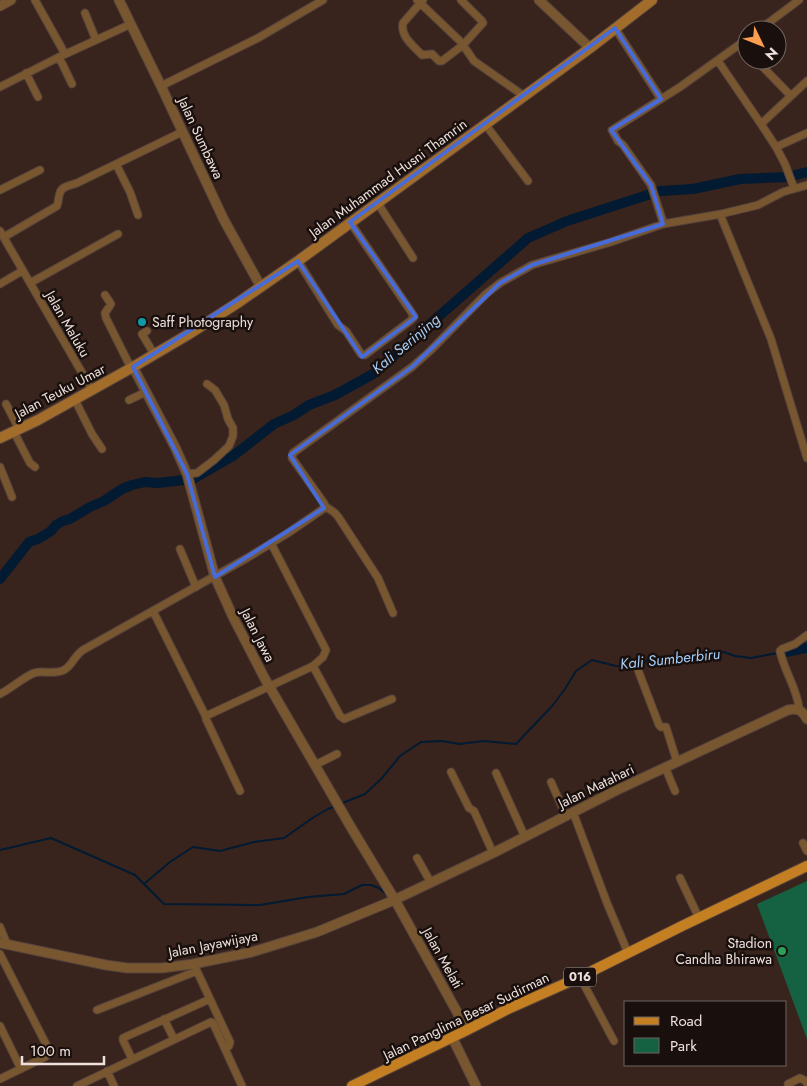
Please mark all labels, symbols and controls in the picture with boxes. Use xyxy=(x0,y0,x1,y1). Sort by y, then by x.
north arrow xyxy=(737,20,787,70)
text: N xyxy=(760,43,783,65)
street label: Jalan Sumbawa xyxy=(172,92,229,182)
street label: Jalan Muhammad Husni Thamrin xyxy=(303,114,471,243)
street label: Jalan Maluku xyxy=(40,285,95,361)
water label: Kali Serinjing xyxy=(367,308,446,379)
place label: Saff Photography xyxy=(152,312,254,332)
marker: Saff Photography xyxy=(136,316,148,328)
street label: Jalan Teuku Umar xyxy=(9,359,109,424)
street label: Jalan Jawa xyxy=(235,603,280,665)
water label: Kali Sumberbiru xyxy=(619,643,722,675)
street label: Jalan Matahari xyxy=(553,759,637,814)
street label: Jalan Melati xyxy=(417,922,468,992)
street label: Jalan Jayawijaya xyxy=(165,926,259,963)
place label: Stadion Candha Bhirawa xyxy=(676,933,772,969)
marker: Stadion Candha Bhirawa xyxy=(776,945,788,957)
street label: Jalan Panglima Besar Sudirman xyxy=(378,967,552,1066)
road number: 016 xyxy=(564,968,596,986)
legend xyxy=(624,1001,787,1066)
text: Road xyxy=(670,1010,702,1032)
scale bar xyxy=(22,1034,105,1066)
text: Park xyxy=(670,1035,697,1057)
text: 100 m xyxy=(30,1040,71,1062)

